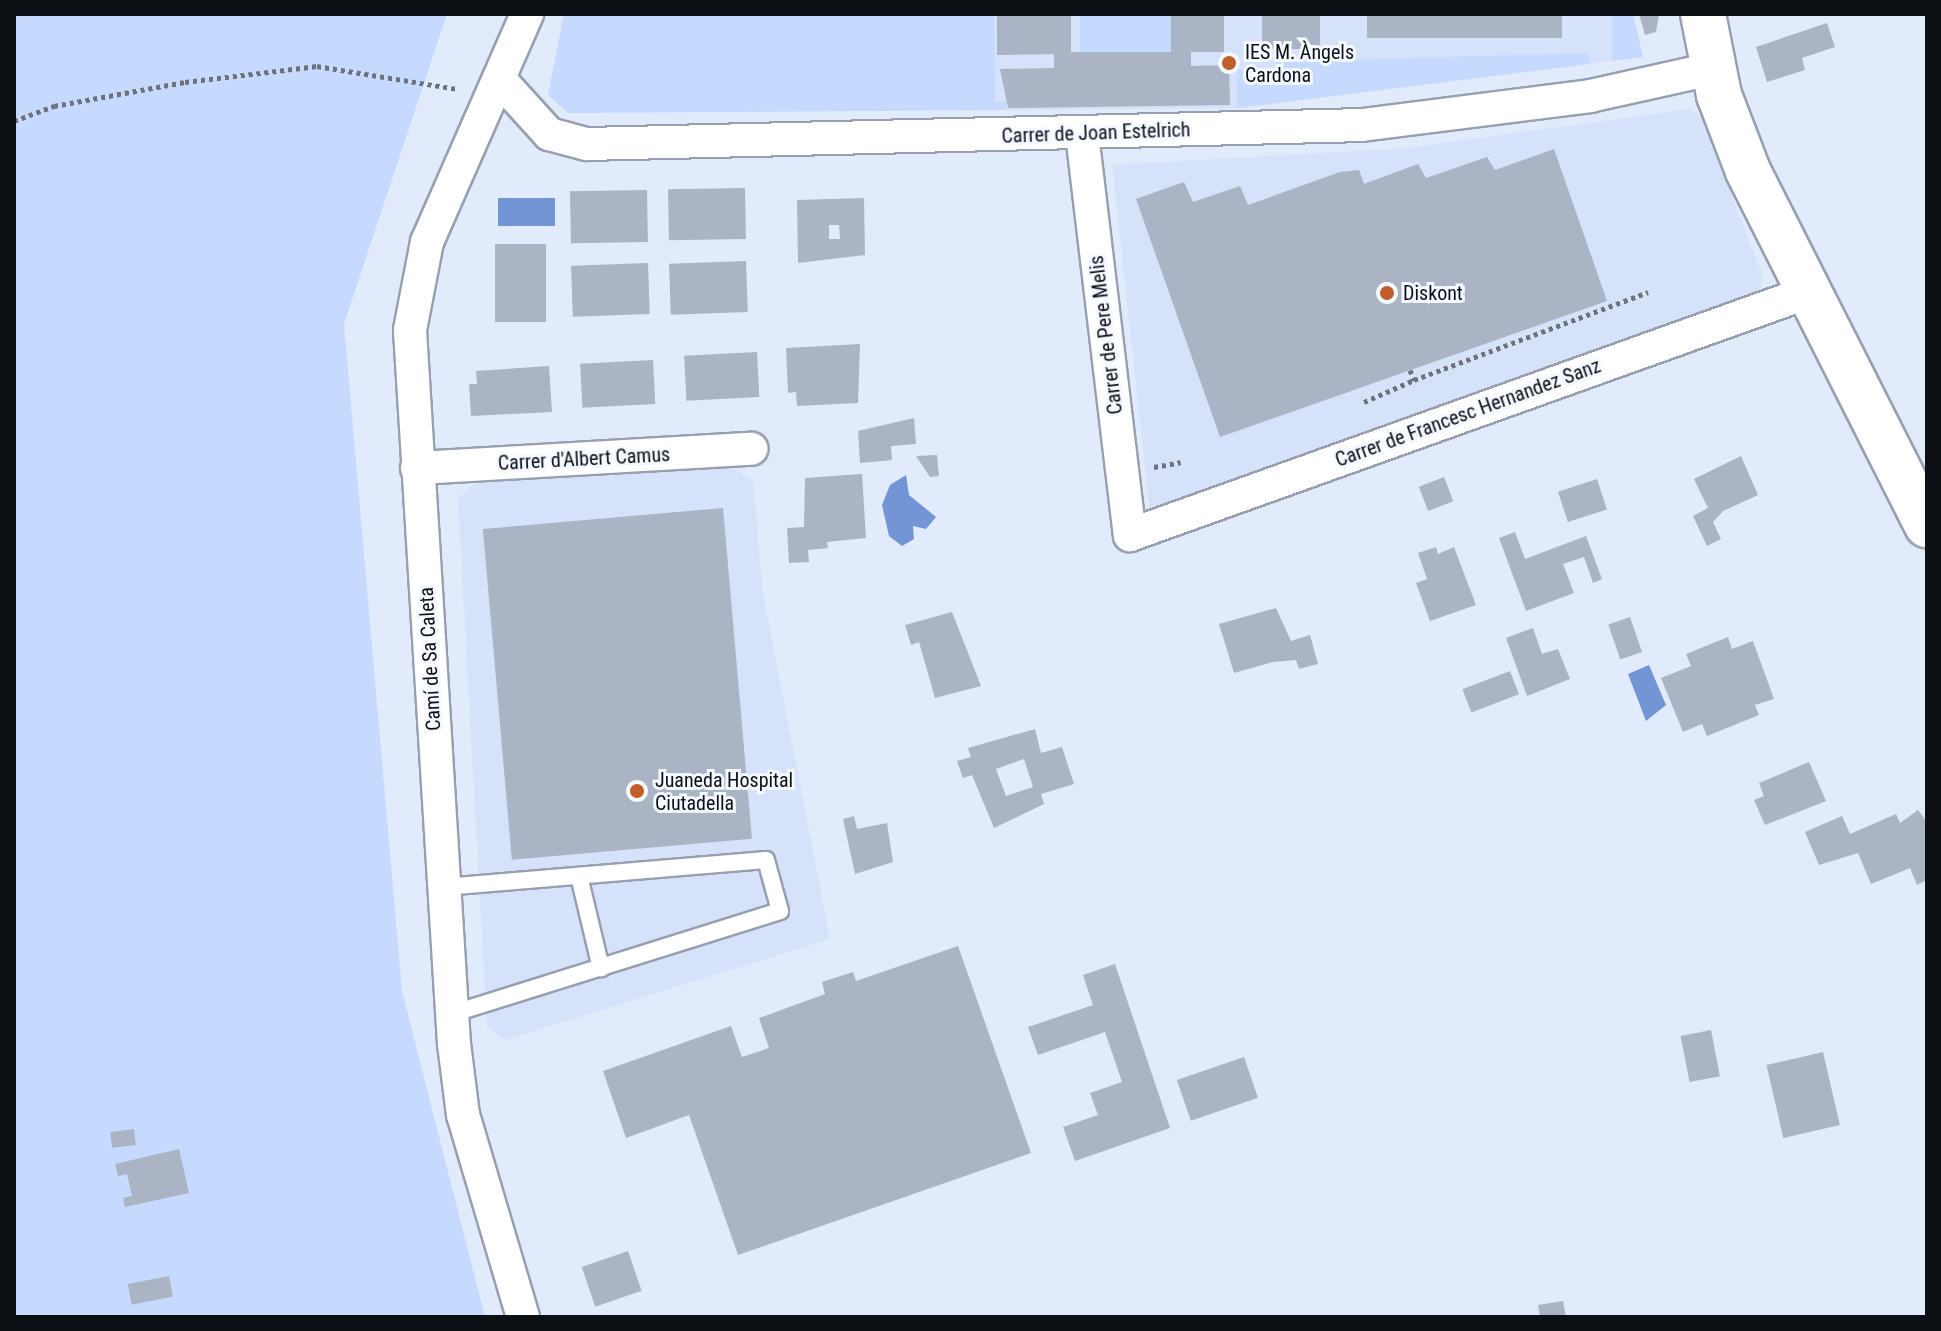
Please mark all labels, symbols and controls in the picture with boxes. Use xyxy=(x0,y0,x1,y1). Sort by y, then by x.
place label: IES M. Àngels Cardona xyxy=(1245,40,1354,87)
marker: IES M. Àngels Cardona xyxy=(1220,54,1238,72)
street label: Carrer de Joan Estelrich xyxy=(1001,118,1191,148)
street label: Carrer de Pere Melis xyxy=(1084,254,1128,416)
place label: Diskont xyxy=(1403,281,1463,305)
marker: Diskont xyxy=(1378,284,1396,302)
street label: Carrer de Francesc Hernandez Sanz xyxy=(1332,354,1604,472)
street label: Carrer d'Albert Camus xyxy=(497,443,671,475)
street label: Camí de Sa Caleta xyxy=(414,586,446,732)
place label: Juaneda Hospital Ciutadella xyxy=(655,768,793,815)
marker: Juaneda Hospital Ciutadella xyxy=(626,780,648,802)

